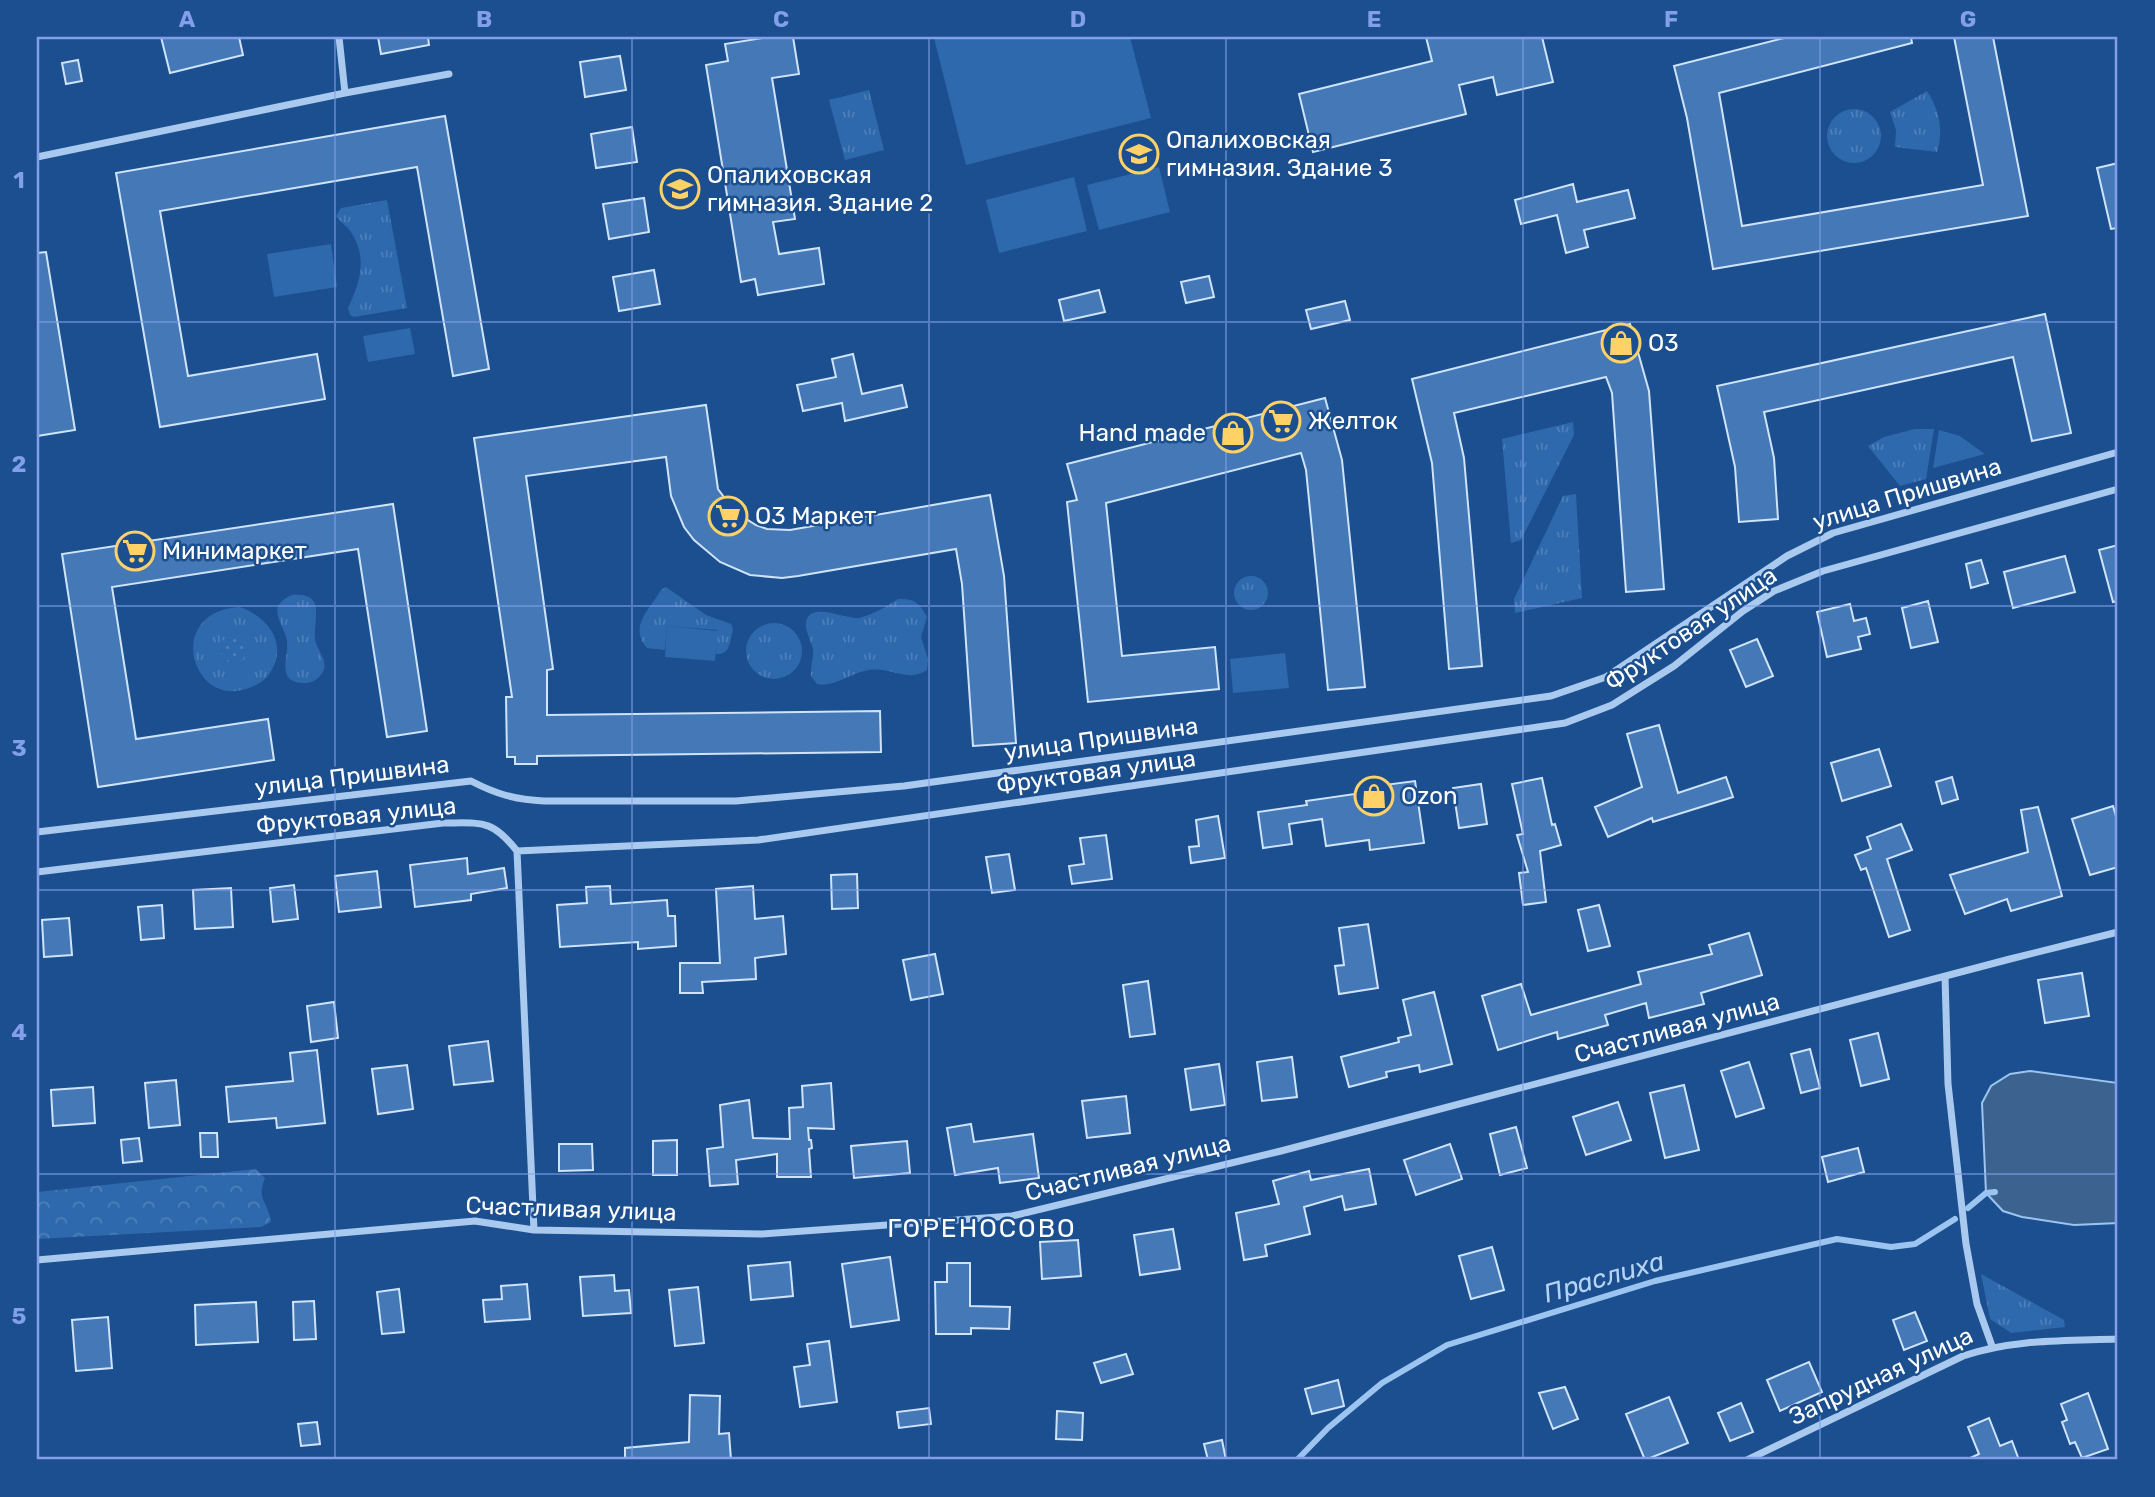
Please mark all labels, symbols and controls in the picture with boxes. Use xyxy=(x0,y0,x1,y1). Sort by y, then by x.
text: A xyxy=(179,5,196,33)
text: B xyxy=(476,5,492,33)
text: C xyxy=(773,5,789,33)
text: D xyxy=(1070,5,1086,33)
text: E xyxy=(1367,5,1381,33)
text: F xyxy=(1664,5,1678,33)
text: G xyxy=(1960,5,1976,33)
place label: Опалиховская гимназия. Здание 3 xyxy=(1166,126,1393,182)
school or university icon: Опалиховская гимназия. Здание 3 xyxy=(1118,133,1160,175)
place label: Опалиховская гимназия. Здание 2 xyxy=(707,161,933,217)
text: 1 xyxy=(13,166,25,194)
school or university icon: Опалиховская гимназия. Здание 2 xyxy=(659,168,701,210)
shop icon: О3 xyxy=(1600,322,1642,364)
place label: О3 xyxy=(1648,329,1679,357)
supermarket icon: Желток xyxy=(1260,400,1302,442)
place label: Желток xyxy=(1308,407,1398,435)
shop icon: Hand made xyxy=(1212,412,1254,454)
place label: Hand made xyxy=(1079,419,1206,447)
text: 2 xyxy=(12,450,26,478)
street label: улица Пришвина xyxy=(1809,452,2005,536)
supermarket icon: О3 Маркет xyxy=(707,495,749,537)
place label: О3 Маркет xyxy=(755,502,876,530)
supermarket icon: Минимаркет xyxy=(114,530,156,572)
place label: Минимаркет xyxy=(162,537,307,565)
street label: Фруктовая улица xyxy=(1600,561,1782,697)
street label: улица Пришвина xyxy=(1002,712,1200,766)
text: 3 xyxy=(11,734,27,762)
street label: Фруктовая улица xyxy=(994,744,1198,800)
street label: улица Пришвина xyxy=(253,750,451,802)
shop icon: Ozon xyxy=(1353,775,1395,817)
place label: Ozon xyxy=(1401,782,1458,810)
street label: Фруктовая улица xyxy=(255,792,457,840)
street label: Счастливая улица xyxy=(1571,987,1783,1069)
text: 4 xyxy=(11,1018,27,1046)
street label: Счастливая улица xyxy=(1022,1129,1234,1207)
street label: Счастливая улица xyxy=(465,1191,677,1227)
district label: ГОРЕНОСОВО xyxy=(887,1213,1077,1244)
water label: Праслиха xyxy=(1540,1246,1668,1309)
text: 5 xyxy=(12,1302,27,1330)
street label: Запрудная улица xyxy=(1785,1321,1977,1431)

